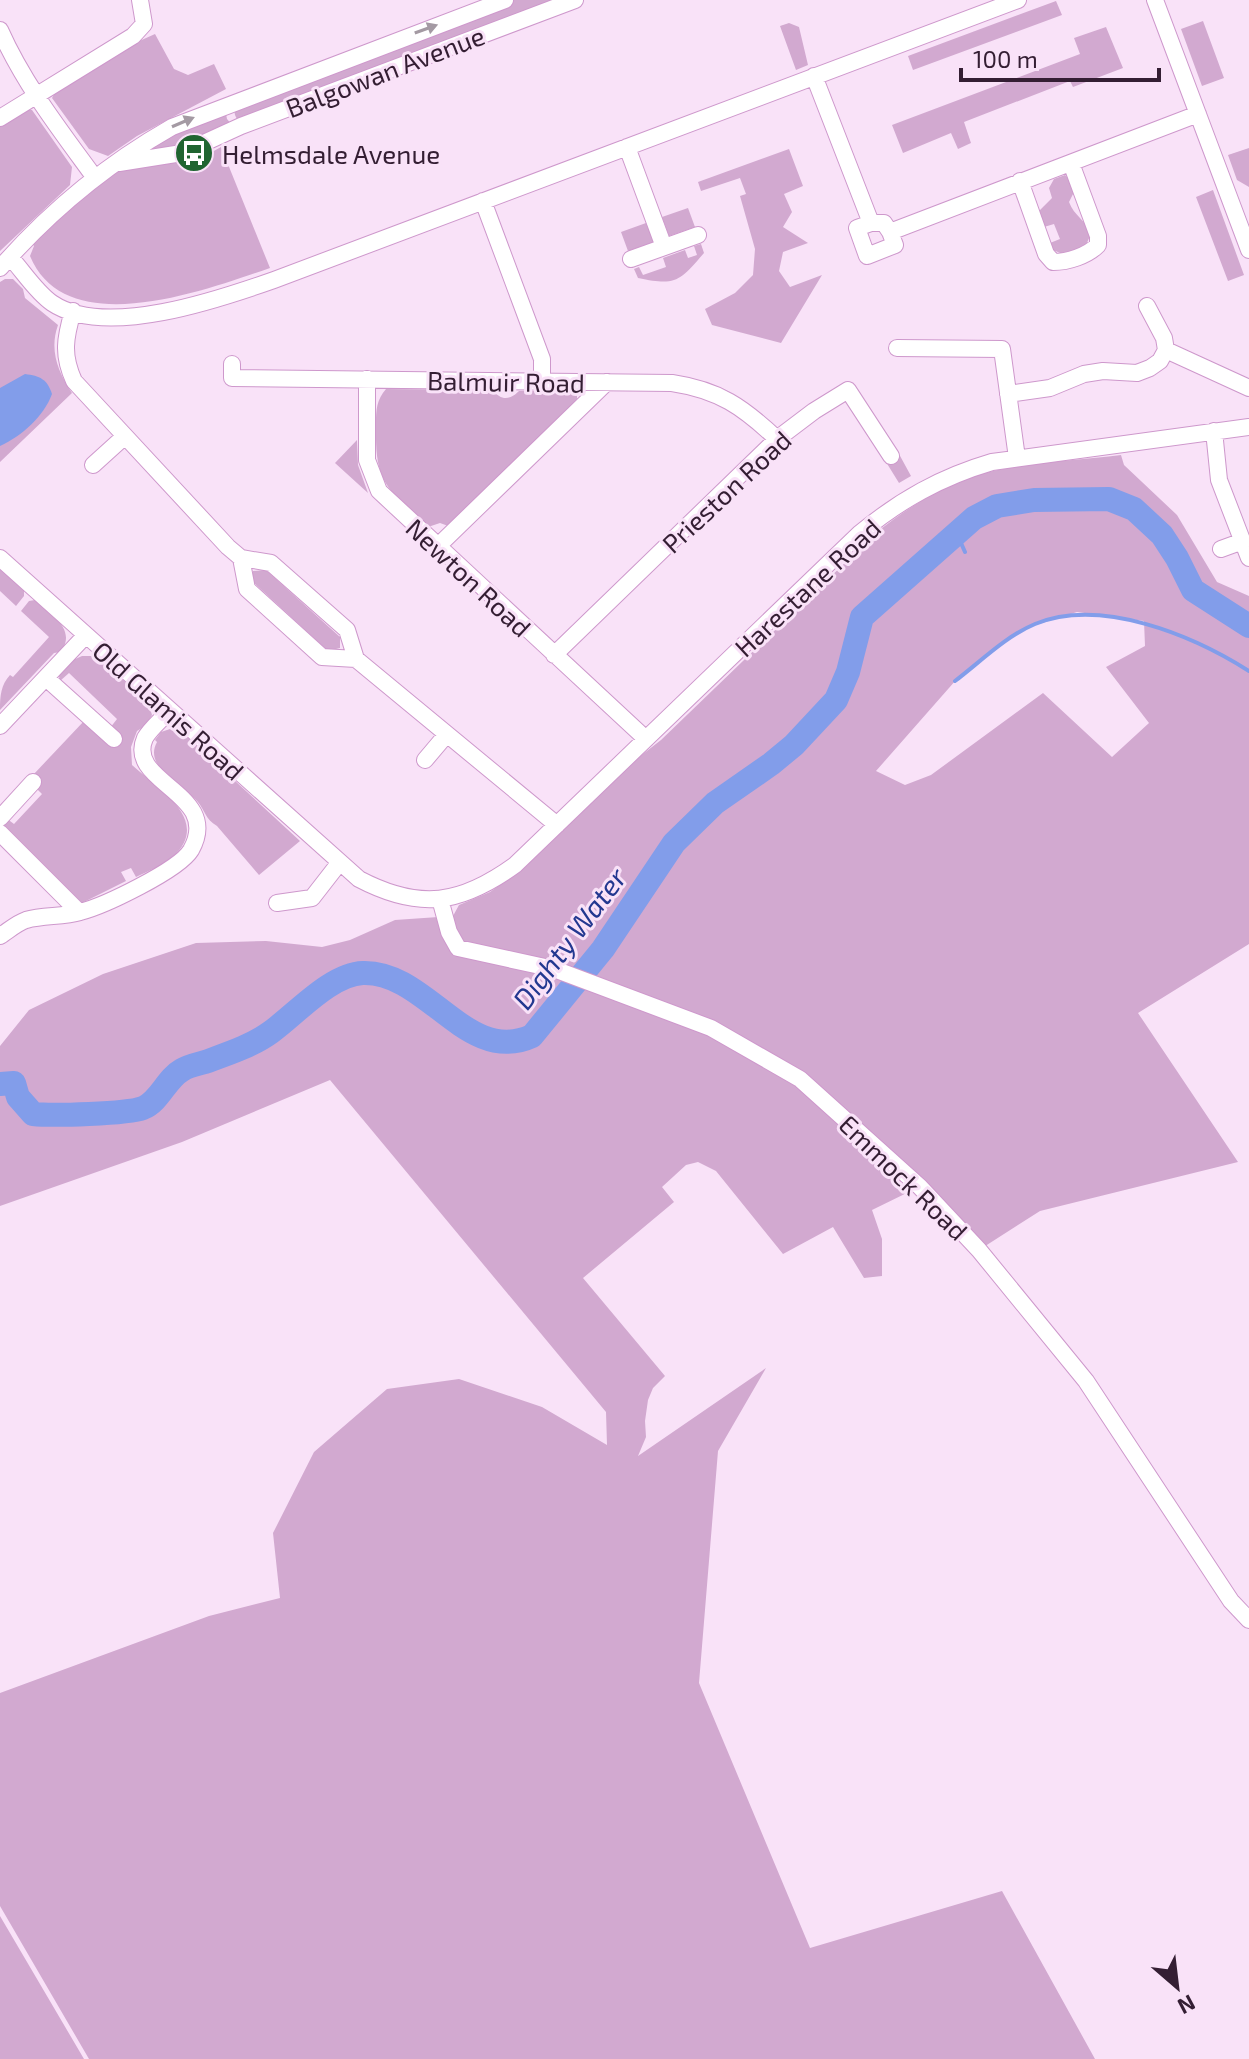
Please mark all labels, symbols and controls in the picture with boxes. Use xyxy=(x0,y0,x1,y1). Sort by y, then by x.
street label: Balgowan Avenue xyxy=(281,19,489,123)
one-way arrow xyxy=(414,22,438,35)
scale bar xyxy=(961,32,1159,82)
text: 100 m xyxy=(973,44,1038,73)
one-way arrow xyxy=(171,116,195,129)
bus stop icon: Helmsdale Avenue xyxy=(173,132,215,174)
place label: Helmsdale Avenue xyxy=(222,138,440,169)
street label: Balmuir Road xyxy=(427,364,585,398)
street label: Prieston Road xyxy=(655,423,797,559)
street label: Newton Road xyxy=(400,511,538,643)
street label: Harestane Road xyxy=(728,512,886,662)
street label: Old Glamis Road xyxy=(87,634,251,786)
water label: Dighty Water xyxy=(505,860,634,1015)
street label: Emmock Road xyxy=(833,1108,975,1246)
north arrow xyxy=(1137,1947,1217,2027)
text: N xyxy=(1174,1990,1200,2021)

